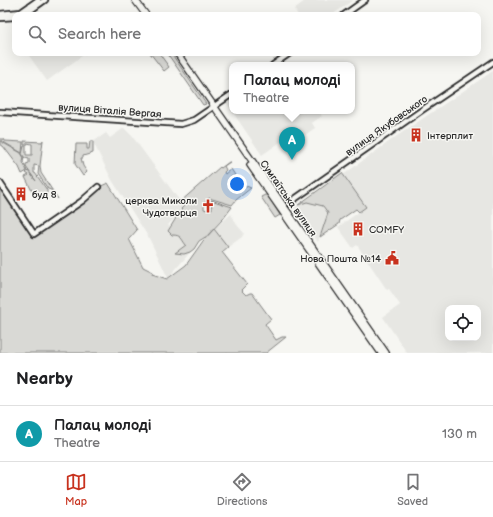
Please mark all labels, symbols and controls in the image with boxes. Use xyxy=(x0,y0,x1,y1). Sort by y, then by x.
search box xyxy=(12,12,481,56)
icon: search xyxy=(26,23,48,45)
text: Search here xyxy=(58,25,141,44)
popup xyxy=(229,62,355,114)
text: Палац молоді xyxy=(243,71,341,90)
text: Theatre xyxy=(243,90,289,106)
street label: вулиця Якубовського xyxy=(343,93,430,159)
street label: вулиця Віталія Вергая xyxy=(58,101,162,121)
pin: A xyxy=(279,127,305,160)
building icon: Інтерплит xyxy=(408,127,424,143)
place label: Інтерплит xyxy=(427,130,473,142)
street label: Сумгаїтська вулиця xyxy=(257,158,319,239)
your location xyxy=(227,174,247,194)
building icon: буд 8 xyxy=(13,186,29,202)
place label: буд 8 xyxy=(32,189,57,201)
place label: церква Миколи Чудотворця xyxy=(125,195,197,219)
church icon: церква Миколи Чудотворця xyxy=(200,198,216,214)
building icon: COMFY xyxy=(350,221,366,237)
place label: COMFY xyxy=(369,224,404,236)
public building icon: Нова Пошта №14 xyxy=(384,250,400,266)
place label: Нова Пошта №14 xyxy=(300,253,381,265)
map controls xyxy=(445,305,481,341)
button: locate xyxy=(445,305,481,341)
text: Nearby xyxy=(16,369,73,389)
text: Палац молоді xyxy=(54,416,151,435)
text: A xyxy=(25,426,33,442)
text: 130 m xyxy=(442,426,477,442)
text: Theatre xyxy=(54,435,100,451)
tab: Map xyxy=(65,471,87,508)
tab: Directions xyxy=(217,471,267,508)
tab: Saved xyxy=(397,471,428,508)

